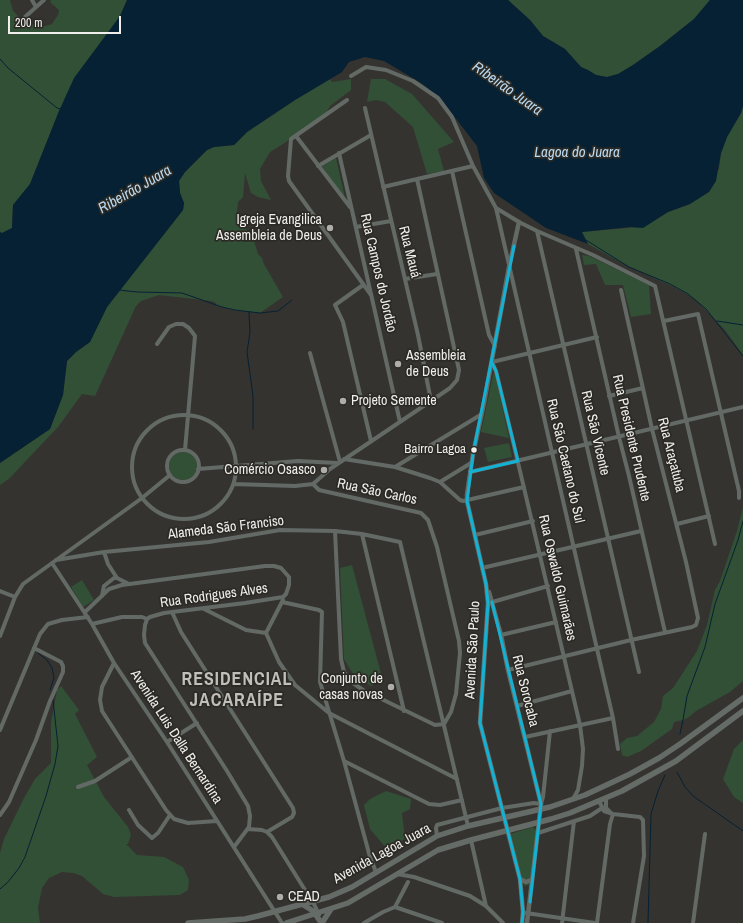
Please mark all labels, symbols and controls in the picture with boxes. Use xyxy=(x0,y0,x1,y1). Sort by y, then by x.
scale bar xyxy=(10,8,123,34)
text: 200 m xyxy=(15,15,42,31)
water label: Ribeirão Juara xyxy=(469,58,545,120)
water label: Lagoa do Juara xyxy=(534,144,620,162)
water label: Ribeirão Juara xyxy=(95,162,175,218)
place label: Igreja Evangilica Assembleia de Deus xyxy=(216,212,322,244)
street label: Rua Campos do Jordão xyxy=(356,212,400,334)
marker: Igreja Evangilica Assembleia de Deus xyxy=(325,223,335,233)
street label: Rua Mauá xyxy=(394,224,424,280)
place label: Assembleia de Deus xyxy=(406,348,466,380)
marker: Assembleia de Deus xyxy=(393,359,403,369)
street label: Rua Presidente Prudente xyxy=(608,373,654,503)
street label: Rua São Vicente xyxy=(577,389,613,477)
place label: Projeto Semente xyxy=(351,393,437,409)
marker: Projeto Semente xyxy=(338,396,348,406)
street label: Rua São Caetano do Sul xyxy=(543,397,587,525)
street label: Rua Araçatuba xyxy=(654,416,688,494)
place label: Bairro Lagoa xyxy=(404,442,466,458)
marker: Bairro Lagoa xyxy=(469,445,479,455)
place label: Comércio Osasco xyxy=(224,462,316,478)
marker: Comércio Osasco xyxy=(319,465,329,475)
street label: Rua São Carlos xyxy=(336,475,418,509)
street label: Alameda São Franciso xyxy=(167,513,285,543)
street label: Rua Oswaldo Guimarães xyxy=(534,513,580,643)
street label: Rua Rodrigues Alves xyxy=(159,580,269,612)
street label: Avenida São Paulo xyxy=(462,601,484,699)
street label: Rua Sorocaba xyxy=(508,653,542,729)
street label: Avenida Luis Dalla Bernardina xyxy=(126,667,226,807)
district label: RESIDENCIAL JACARAÍPE xyxy=(181,669,293,712)
place label: Conjunto de casas novas xyxy=(319,671,383,704)
marker: Conjunto de casas novas xyxy=(386,682,396,692)
street label: Avenida Lagoa Juara xyxy=(330,820,434,888)
place label: CEAD xyxy=(288,889,320,905)
marker: CEAD xyxy=(275,892,285,902)

